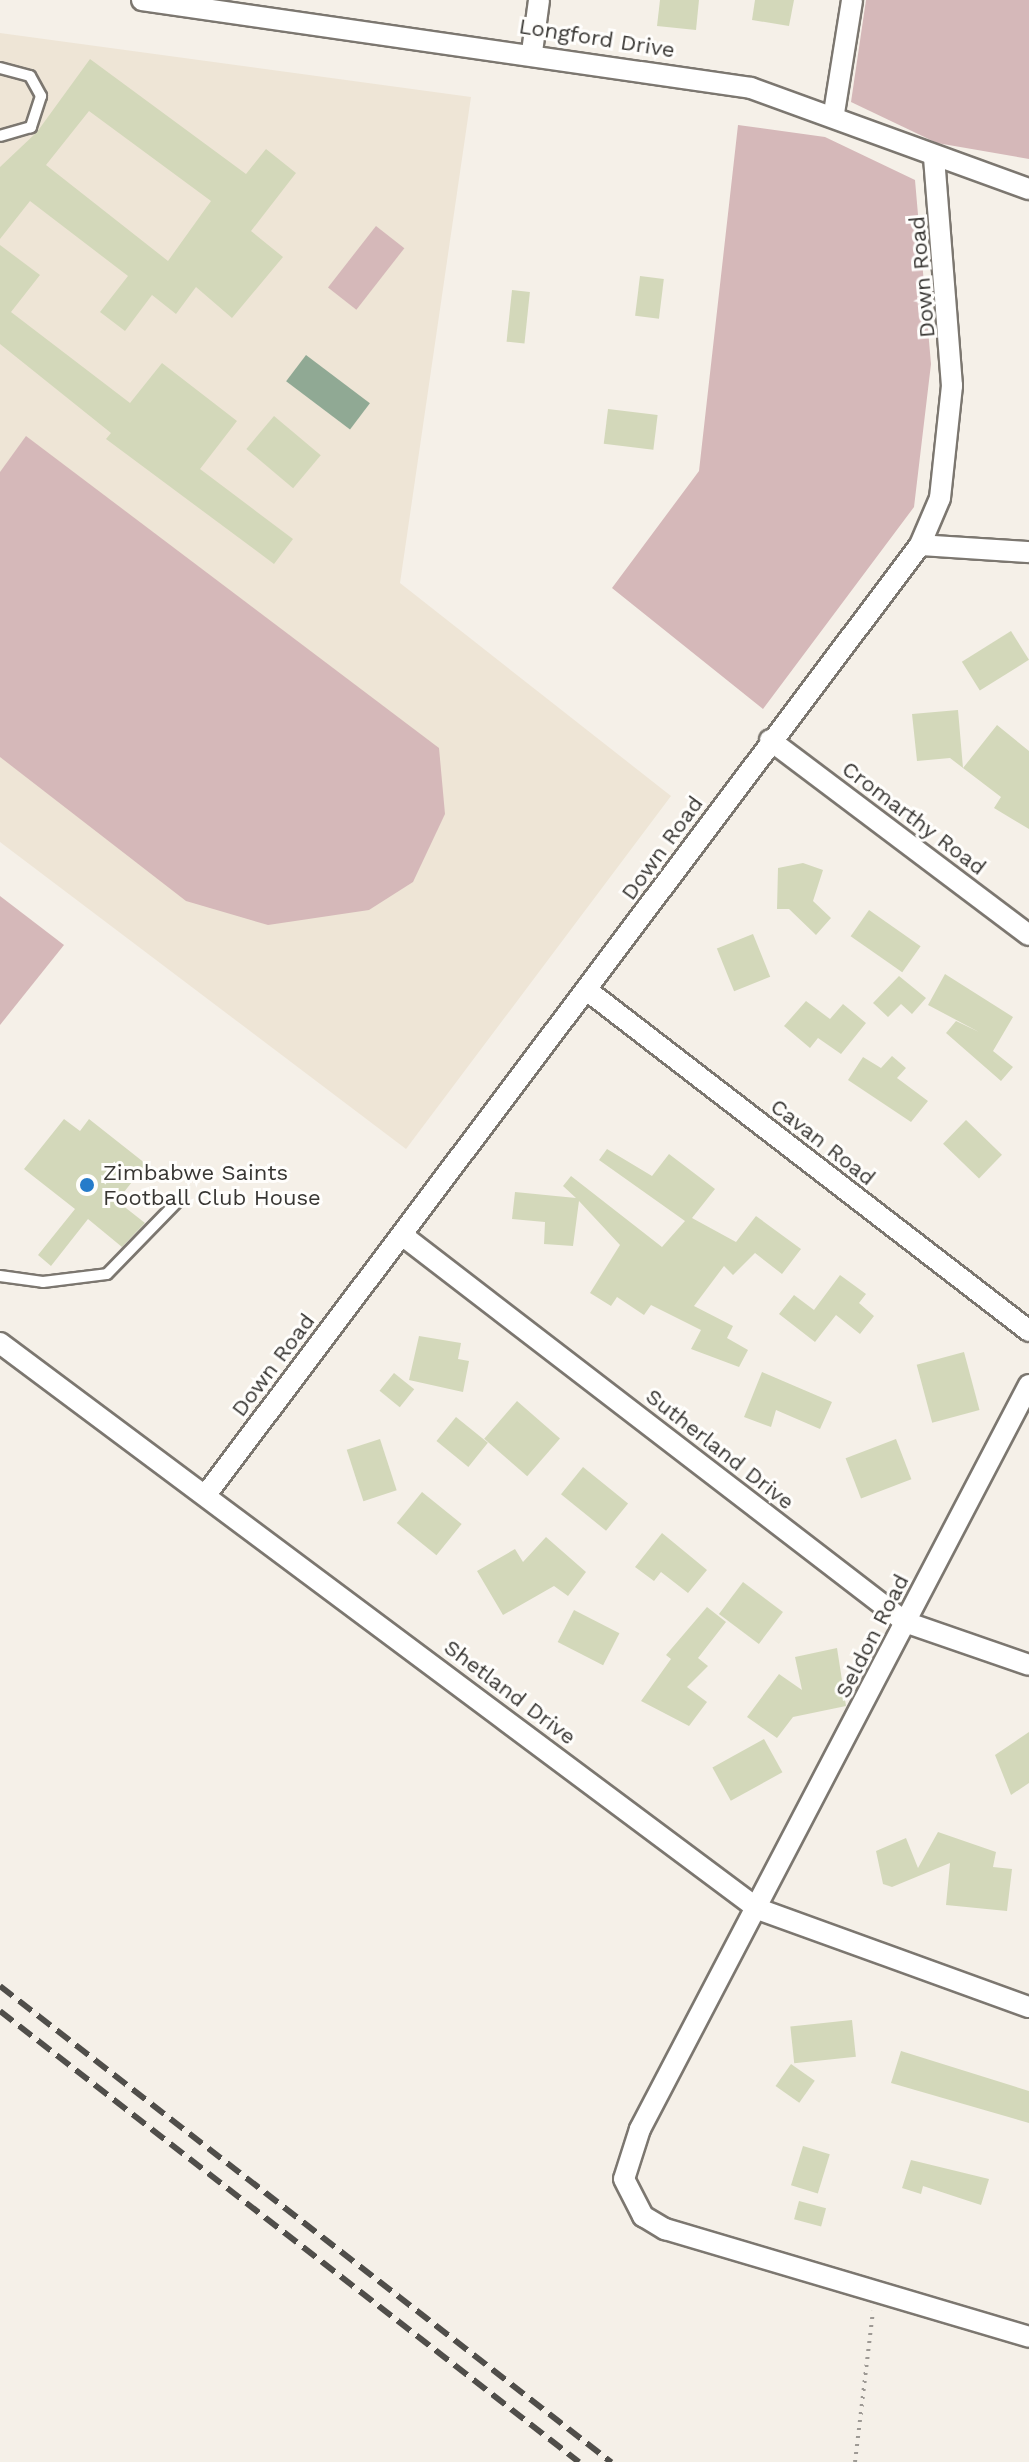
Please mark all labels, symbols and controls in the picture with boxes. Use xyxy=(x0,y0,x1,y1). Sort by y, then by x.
street label: Longford Drive xyxy=(517,13,677,63)
street label: Down Road xyxy=(904,215,940,339)
street label: Cromarthy Road xyxy=(837,755,991,881)
street label: Down Road xyxy=(615,791,709,905)
street label: Cavan Road xyxy=(765,1093,881,1191)
place label: Zimbabwe Saints Football Club House xyxy=(103,1159,322,1210)
marker: Zimbabwe Saints Football Club House xyxy=(78,1176,96,1194)
street label: Down Road xyxy=(226,1308,320,1422)
street label: Sutherland Drive xyxy=(641,1383,799,1515)
street label: Seldon Road xyxy=(830,1570,914,1702)
street label: Shetland Drive xyxy=(439,1634,581,1750)

